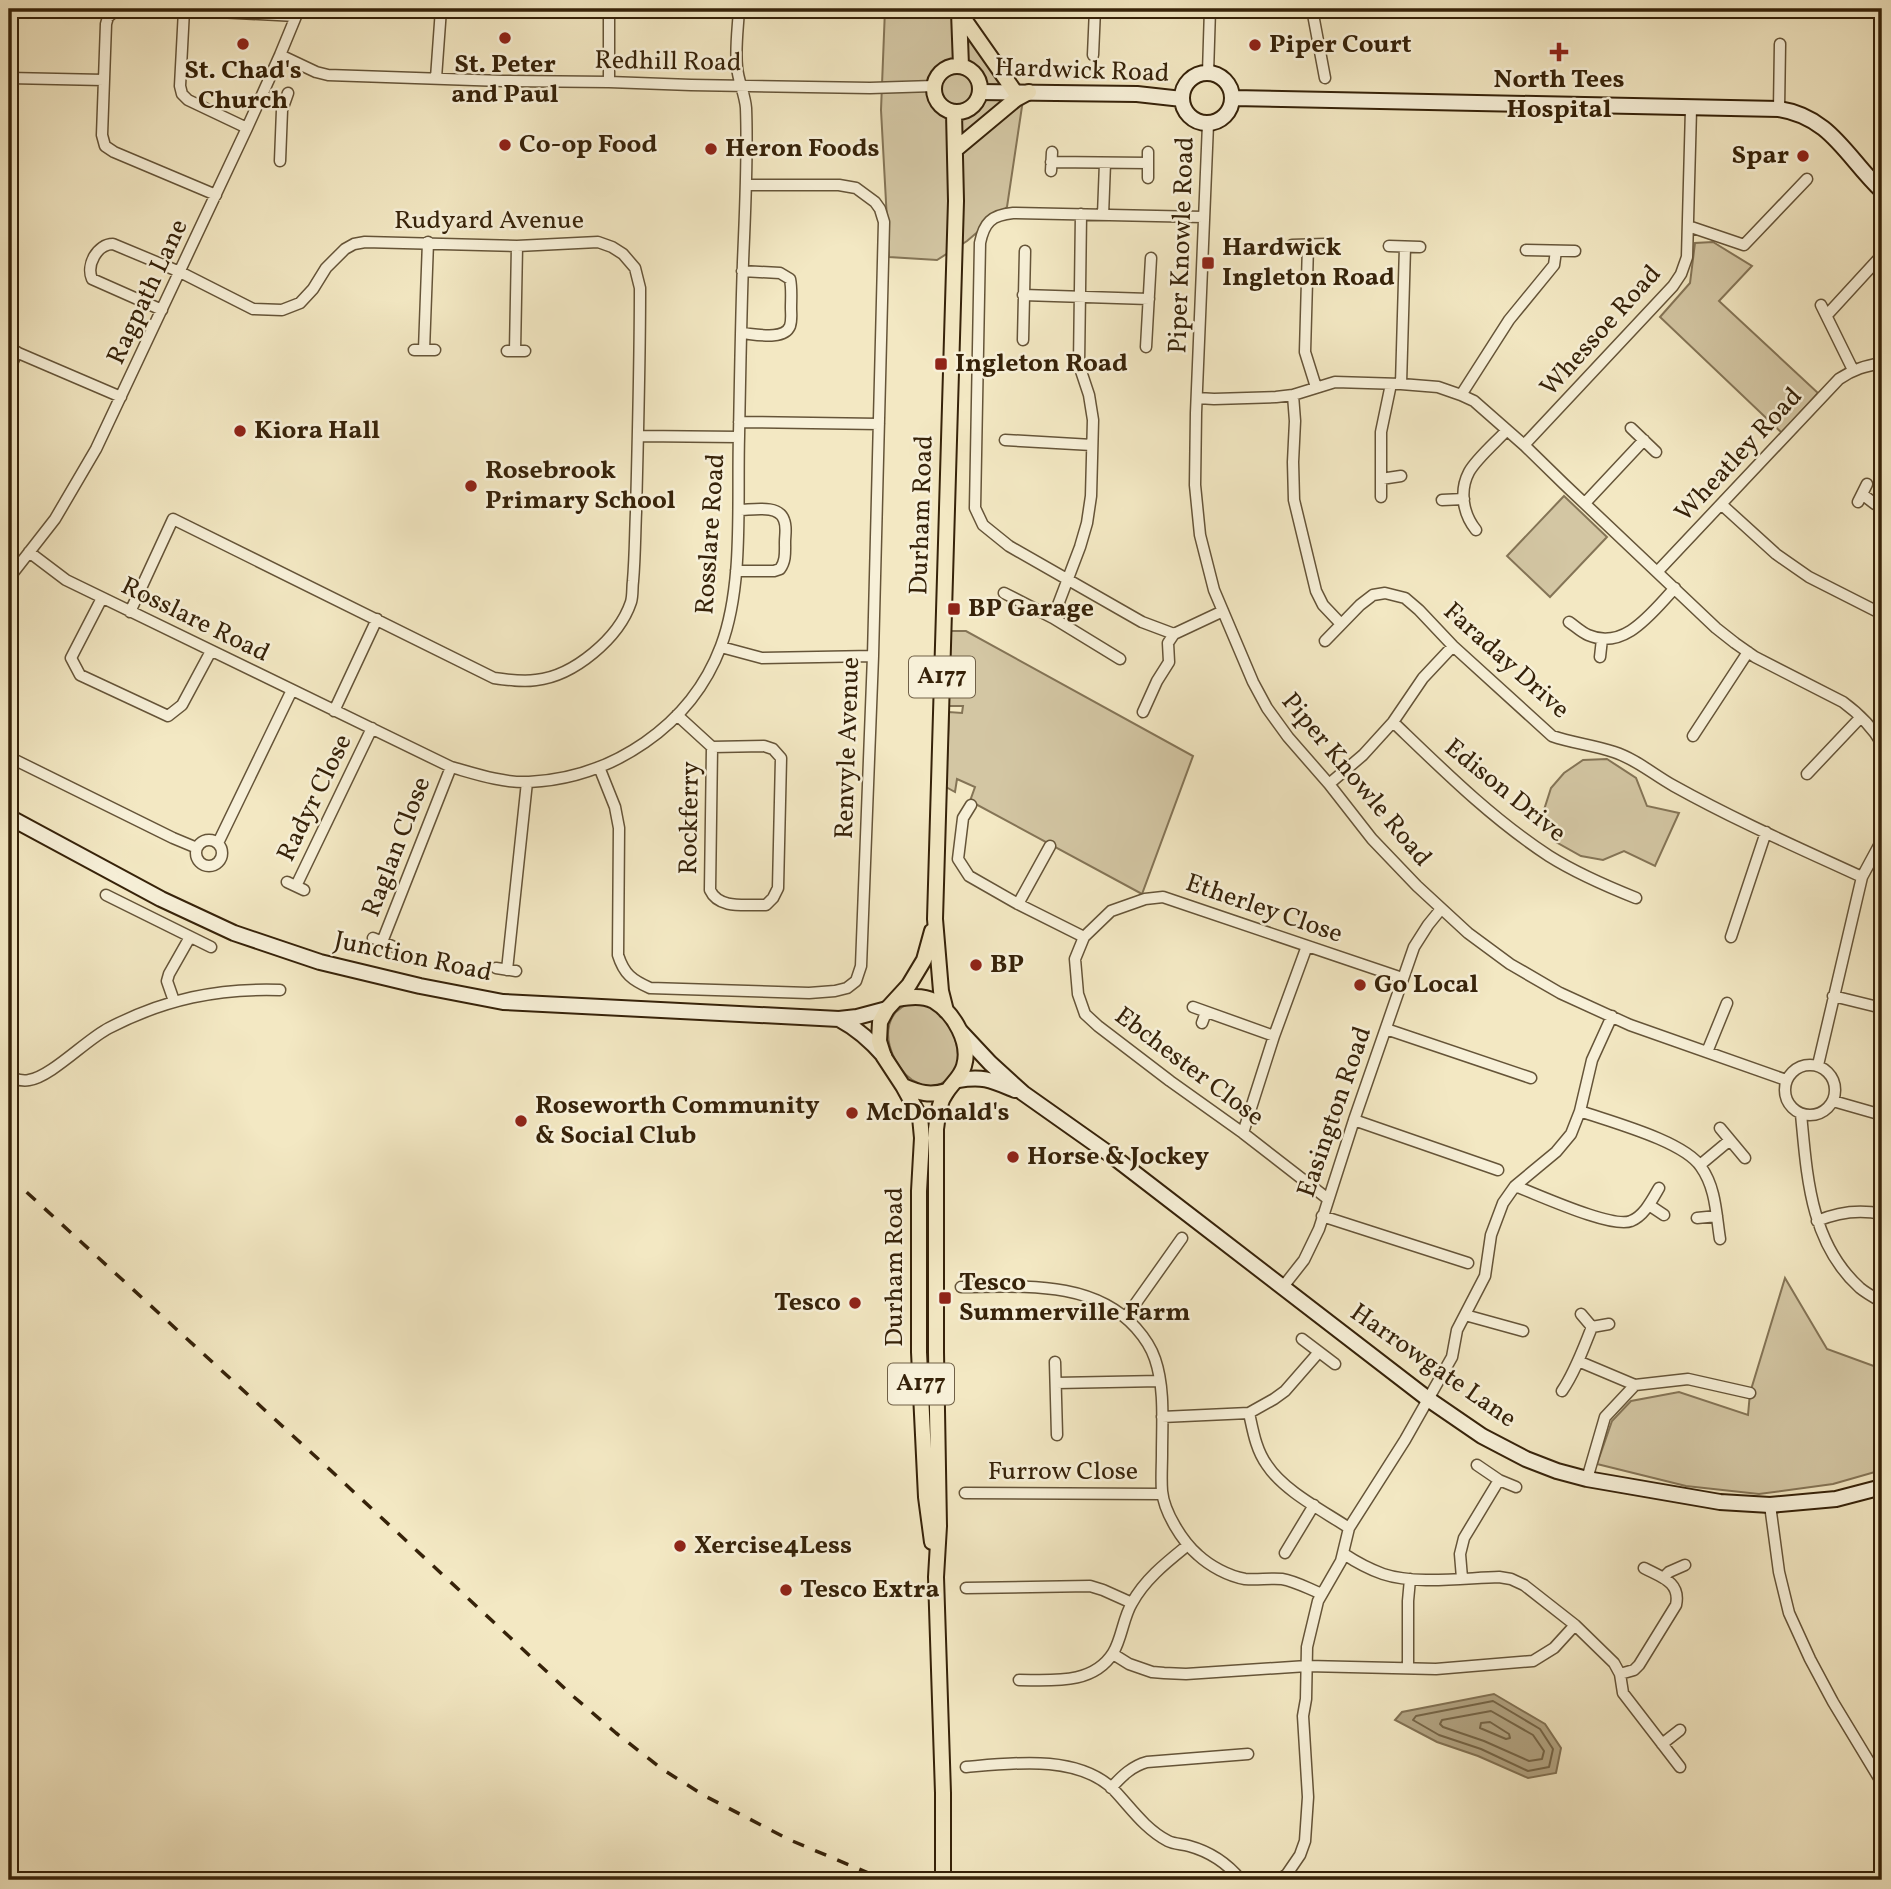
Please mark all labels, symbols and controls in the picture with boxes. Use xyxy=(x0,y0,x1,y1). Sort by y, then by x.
place label: Piper Court xyxy=(1269,27,1412,63)
marker: St. Peter and Paul xyxy=(497,30,513,46)
marker: St. Chad's Church xyxy=(235,36,251,52)
marker: Piper Court xyxy=(1247,37,1263,53)
marker: North Tees Hospital xyxy=(1549,42,1569,62)
street label: Redhill Road xyxy=(594,43,742,81)
place label: St. Peter and Paul xyxy=(451,47,559,113)
street label: Hardwick Road xyxy=(994,50,1170,92)
place label: St. Chad's Church xyxy=(184,53,302,119)
place label: North Tees Hospital xyxy=(1494,62,1624,128)
place label: Co-op Food xyxy=(519,127,657,163)
place label: Heron Foods xyxy=(725,131,880,167)
street label: Piper Knowle Road xyxy=(1160,136,1204,354)
marker: Co-op Food xyxy=(497,137,513,153)
place label: Spar xyxy=(1732,138,1789,174)
marker: Heron Foods xyxy=(703,141,719,157)
marker: Spar xyxy=(1795,148,1811,164)
street label: Rudyard Avenue xyxy=(394,203,584,239)
street label: Ragpath Lane xyxy=(99,213,197,371)
place label: Hardwick Ingleton Road xyxy=(1222,230,1395,296)
marker: Hardwick Ingleton Road xyxy=(1200,255,1216,271)
street label: Whessoe Road xyxy=(1532,257,1670,405)
place label: Ingleton Road xyxy=(955,346,1128,382)
marker: Ingleton Road xyxy=(933,356,949,372)
street label: Wheatley Road xyxy=(1667,380,1811,530)
place label: Kiora Hall xyxy=(254,413,380,449)
marker: Kiora Hall xyxy=(232,423,248,439)
street label: Durham Road xyxy=(901,434,943,596)
street label: Rosslare Road xyxy=(687,452,735,616)
place label: Rosebrook Primary School xyxy=(485,453,676,519)
marker: Rosebrook Primary School xyxy=(463,478,479,494)
street label: Rosslare Road xyxy=(115,568,275,672)
place label: BP Garage xyxy=(968,591,1094,627)
street label: Faraday Drive xyxy=(1435,594,1577,728)
marker: BP Garage xyxy=(946,601,962,617)
street label: Renvyle Avenue xyxy=(827,656,869,840)
road number: A177 xyxy=(909,656,975,698)
street label: Piper Knowle Road xyxy=(1272,685,1440,875)
street label: Radyr Close xyxy=(269,728,361,868)
street label: Edison Drive xyxy=(1436,731,1574,851)
street label: Rockferry xyxy=(671,761,709,875)
street label: Raglan Close xyxy=(354,772,440,922)
street label: Etherley Close xyxy=(1181,865,1347,953)
street label: Junction Road xyxy=(331,923,495,991)
place label: BP xyxy=(990,947,1024,983)
marker: BP xyxy=(968,957,984,973)
place label: Go Local xyxy=(1374,967,1478,1003)
marker: Go Local xyxy=(1352,977,1368,993)
street label: Ebchester Close xyxy=(1107,999,1271,1135)
street label: Easington Road xyxy=(1289,1022,1381,1202)
place label: Roseworth Community & Social Club xyxy=(535,1088,820,1154)
place label: McDonald's xyxy=(866,1095,1009,1131)
marker: McDonald's xyxy=(844,1105,860,1121)
marker: Roseworth Community & Social Club xyxy=(513,1113,529,1129)
place label: Horse & Jockey xyxy=(1027,1139,1210,1175)
marker: Horse & Jockey xyxy=(1005,1149,1021,1165)
street label: Durham Road xyxy=(877,1187,913,1347)
place label: Tesco Summerville Farm xyxy=(959,1265,1190,1331)
place label: Tesco xyxy=(774,1285,841,1321)
marker: Tesco Summerville Farm xyxy=(937,1290,953,1306)
marker: Tesco xyxy=(847,1295,863,1311)
street label: Harrowgate Lane xyxy=(1343,1295,1523,1437)
road number: A177 xyxy=(888,1364,954,1404)
street label: Furrow Close xyxy=(988,1454,1138,1490)
place label: Xercise4Less xyxy=(694,1528,852,1564)
marker: Xercise4Less xyxy=(672,1538,688,1554)
place label: Tesco Extra xyxy=(800,1572,940,1608)
marker: Tesco Extra xyxy=(778,1582,794,1598)

